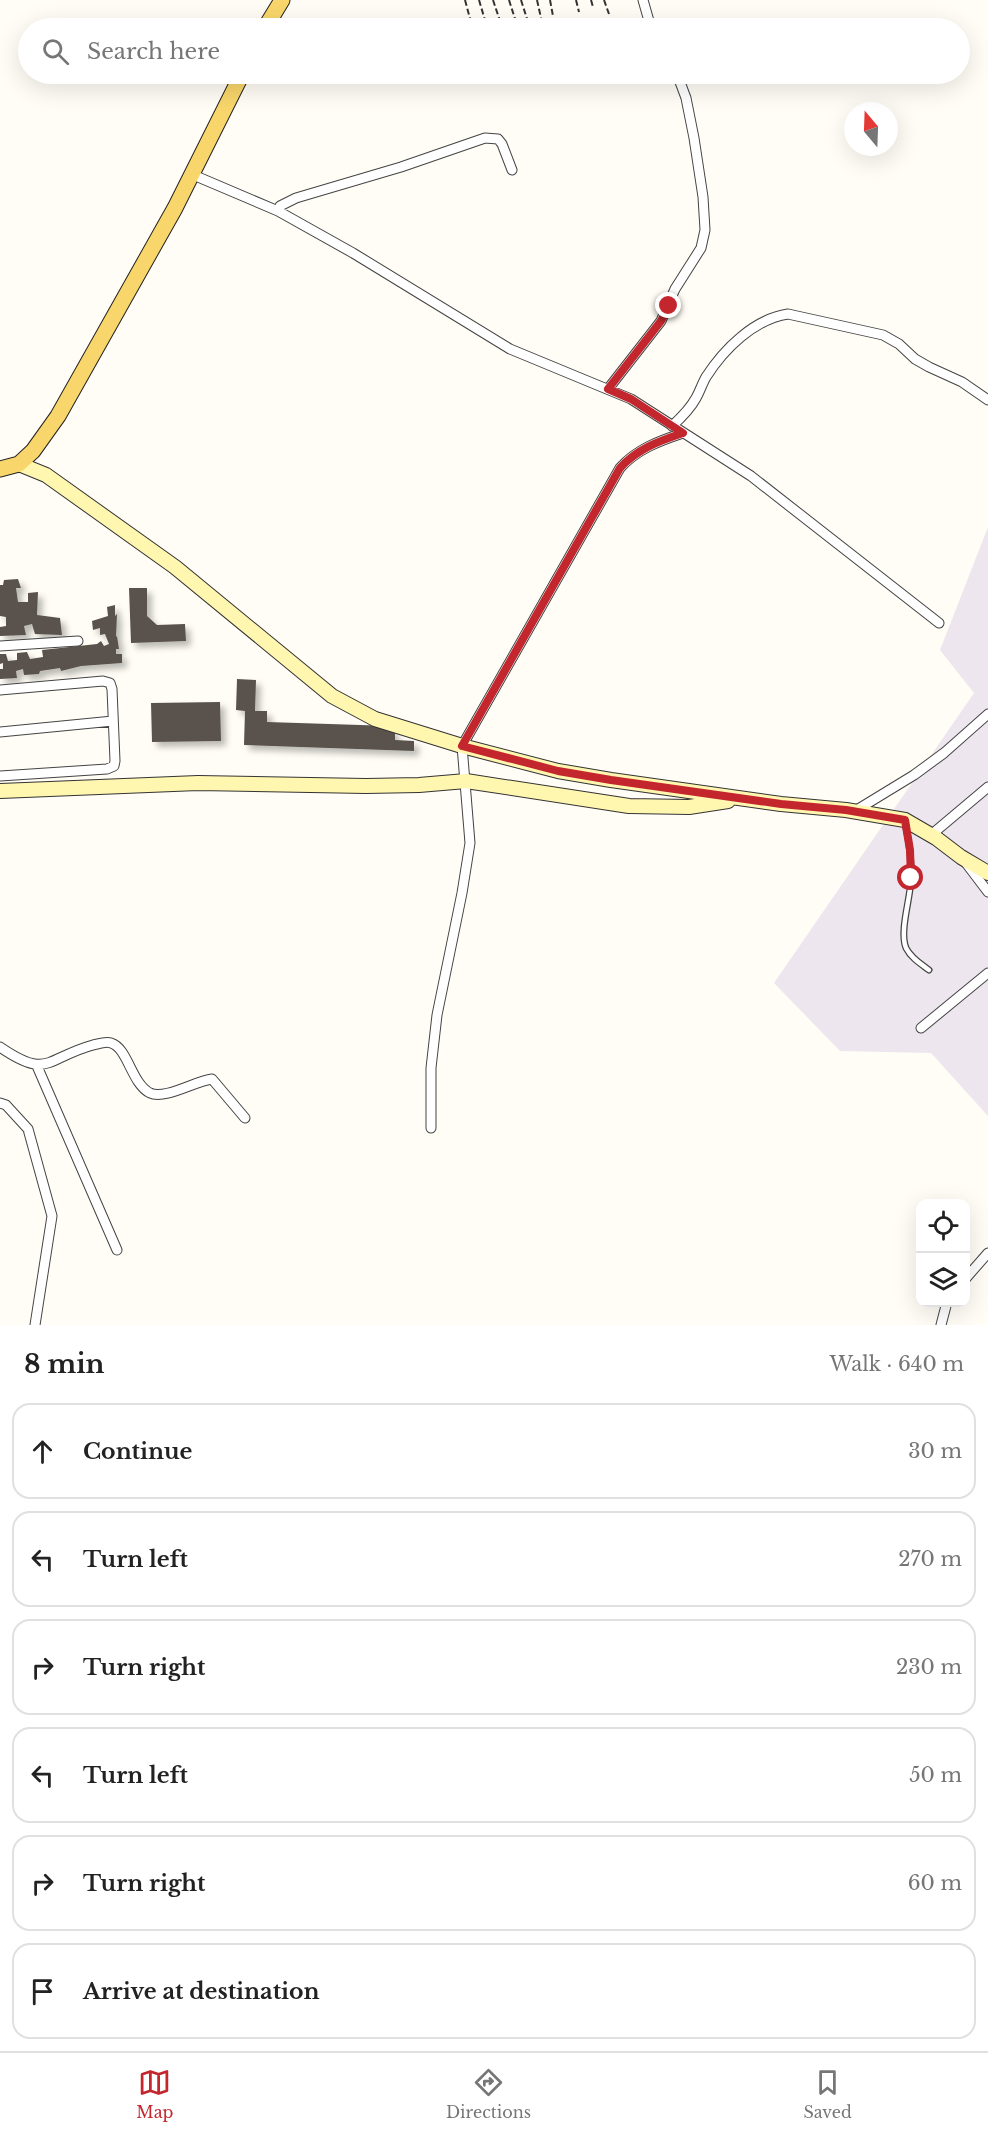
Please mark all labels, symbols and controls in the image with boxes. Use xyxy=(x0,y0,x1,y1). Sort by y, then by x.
search box xyxy=(18,18,970,84)
icon: search xyxy=(39,35,72,68)
text: Search here xyxy=(87,38,220,65)
north arrow xyxy=(844,102,898,156)
route end xyxy=(655,292,681,318)
route start xyxy=(897,864,923,890)
map controls xyxy=(916,1199,970,1307)
button: locate xyxy=(916,1199,970,1253)
button: layers xyxy=(916,1253,970,1307)
text: 8 min xyxy=(24,1348,104,1380)
text: Walk · 640 m xyxy=(829,1352,964,1376)
icon: ahead xyxy=(26,1435,59,1468)
text: Continue xyxy=(83,1438,192,1465)
text: 30 m xyxy=(908,1439,962,1463)
icon: left xyxy=(26,1543,59,1576)
text: Turn left xyxy=(83,1546,188,1573)
text: 270 m xyxy=(898,1547,962,1571)
icon: right xyxy=(26,1651,59,1684)
text: Turn right xyxy=(83,1654,205,1681)
text: 230 m xyxy=(896,1655,962,1679)
icon: left xyxy=(26,1759,59,1792)
text: Turn left xyxy=(83,1762,188,1789)
text: 50 m xyxy=(909,1763,962,1787)
icon: right xyxy=(26,1867,59,1900)
text: Turn right xyxy=(83,1870,205,1897)
text: 60 m xyxy=(908,1871,962,1895)
icon: arrive xyxy=(26,1975,59,2008)
text: Arrive at destination xyxy=(83,1978,320,2005)
tab: Map xyxy=(136,2066,173,2122)
tab: Directions xyxy=(446,2066,531,2122)
tab: Saved xyxy=(803,2066,852,2122)

